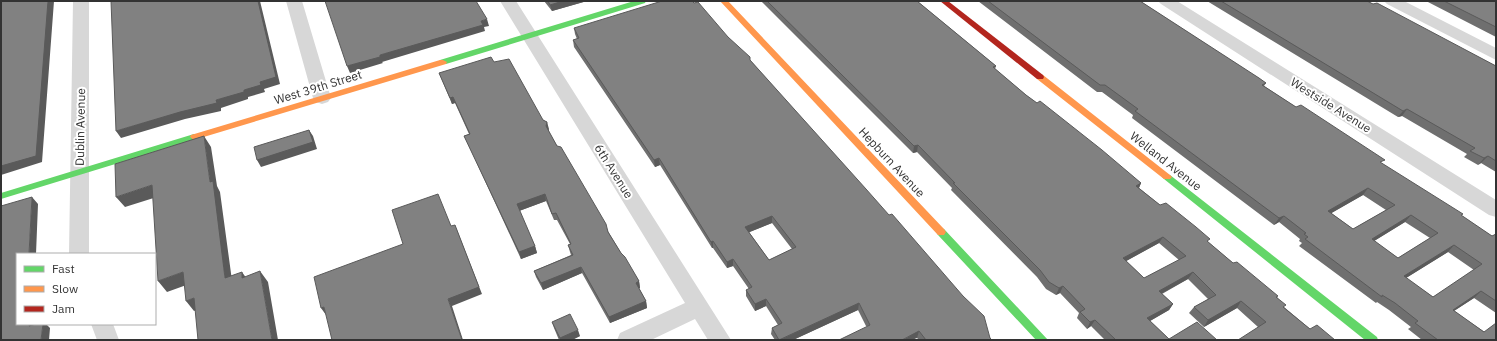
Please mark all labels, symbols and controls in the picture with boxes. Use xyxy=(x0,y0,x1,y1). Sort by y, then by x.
street label: West 39th Street xyxy=(272,67,364,107)
street label: Westside Avenue xyxy=(1288,74,1374,136)
street label: Dublin Avenue xyxy=(72,88,88,166)
street label: Hepburn Avenue xyxy=(856,124,928,200)
street label: Welland Avenue xyxy=(1127,128,1205,194)
street label: 6th Avenue xyxy=(591,141,637,201)
legend xyxy=(16,253,156,325)
text: Fast xyxy=(52,261,75,276)
text: Slow xyxy=(52,281,78,296)
text: Jam xyxy=(52,301,75,316)

